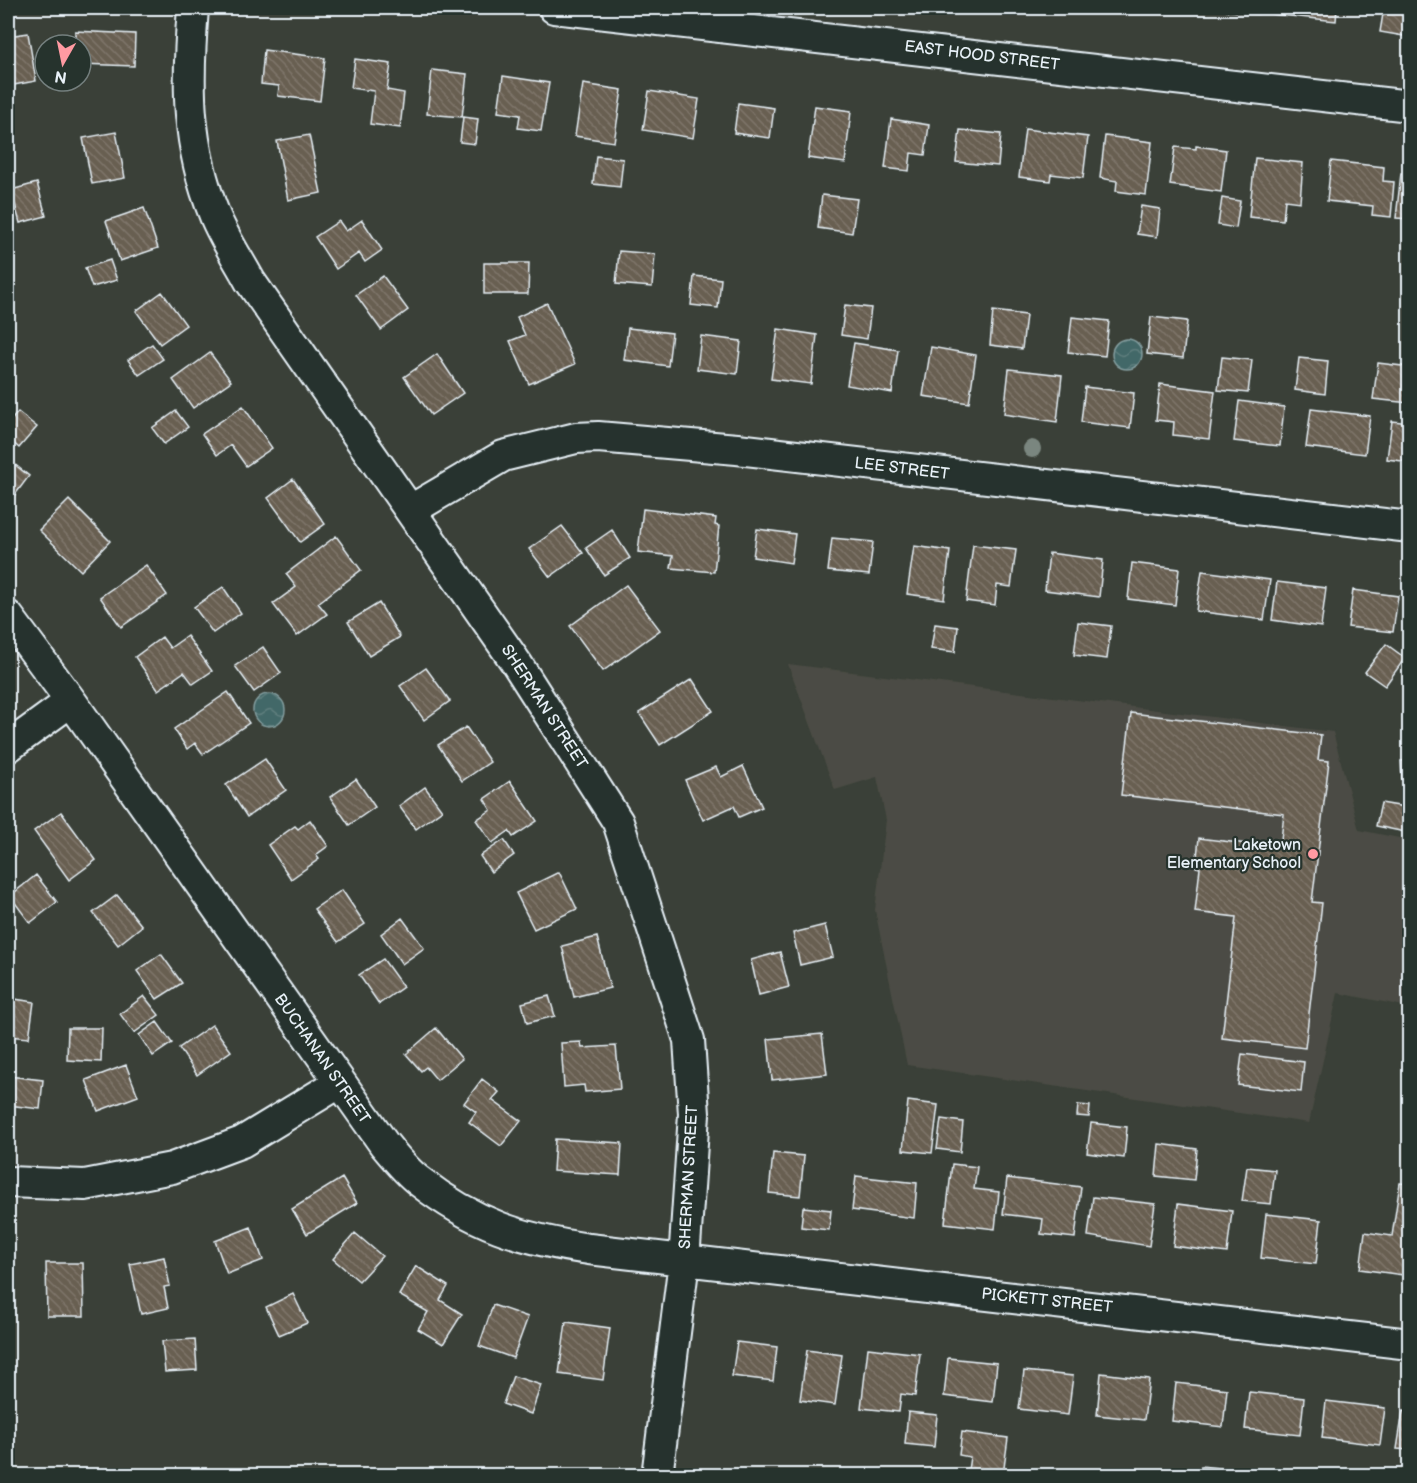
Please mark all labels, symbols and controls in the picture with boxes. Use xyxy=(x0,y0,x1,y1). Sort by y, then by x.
north arrow xyxy=(33,33,93,93)
street label: EAST HOOD STREET xyxy=(903,37,1061,75)
text: N xyxy=(53,66,68,87)
street label: LEE STREET xyxy=(854,454,951,484)
street label: SHERMAN STREET xyxy=(497,641,591,773)
place label: Laketown Elementary School xyxy=(1167,836,1301,873)
marker: Laketown Elementary School xyxy=(1306,847,1320,861)
street label: BUCHANAN STREET xyxy=(270,990,374,1128)
street label: SHERMAN STREET xyxy=(676,1104,702,1249)
street label: PICKETT STREET xyxy=(981,1285,1114,1317)

